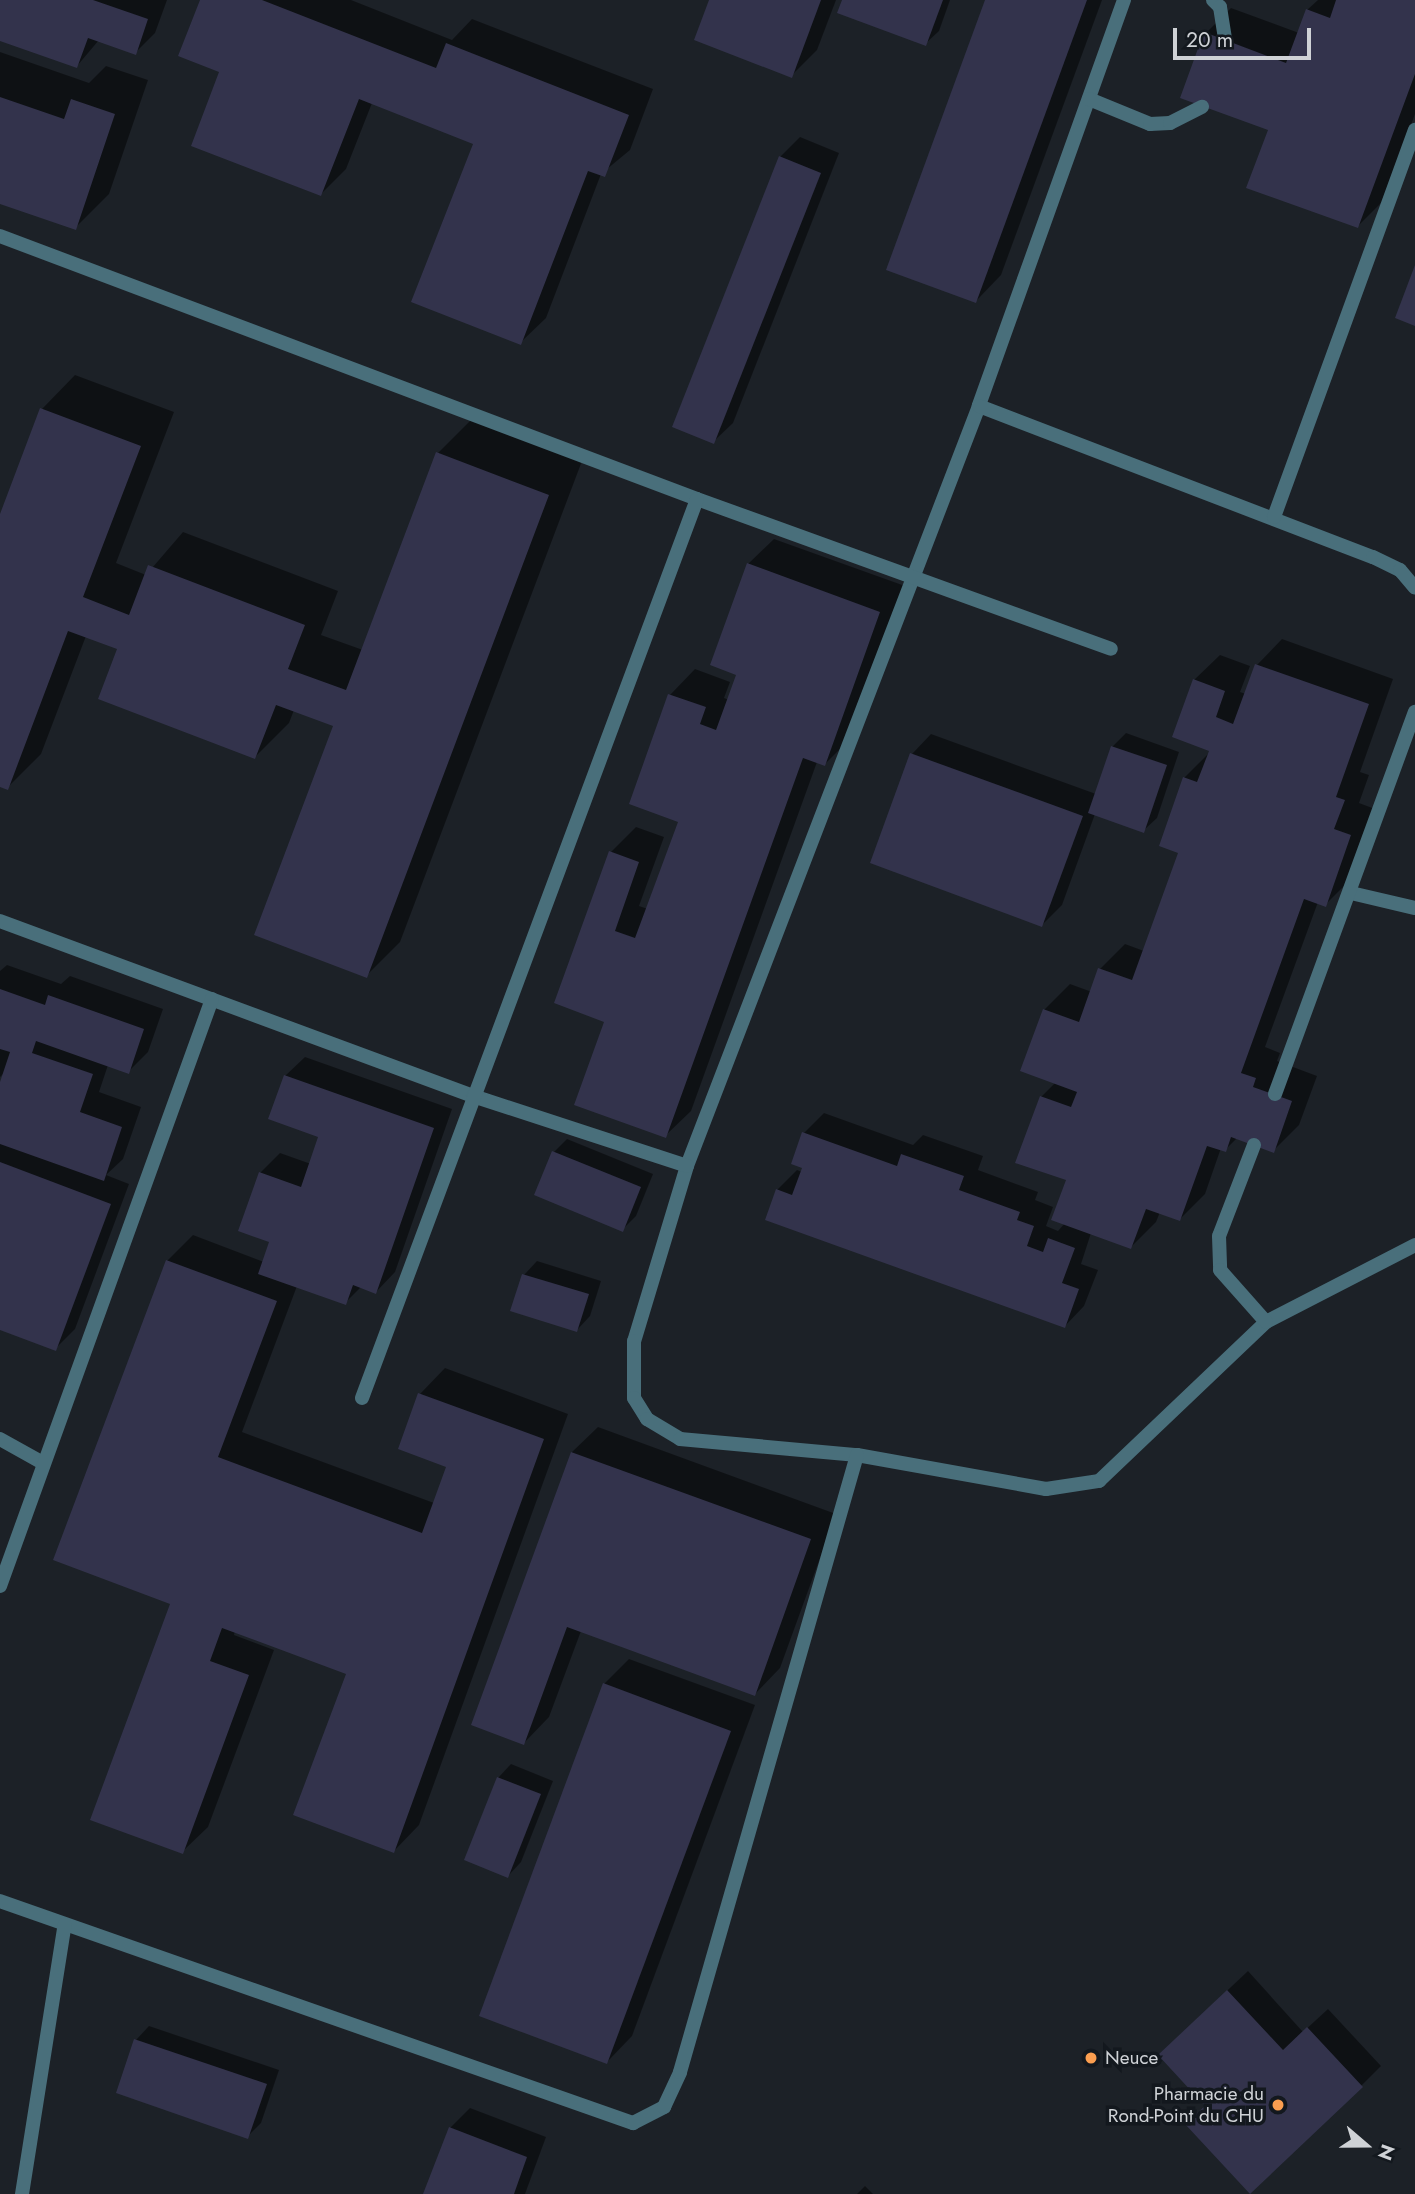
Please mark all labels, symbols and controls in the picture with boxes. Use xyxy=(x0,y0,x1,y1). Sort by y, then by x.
scale bar xyxy=(1177,14,1315,58)
text: 20 m xyxy=(1186,25,1233,55)
place label: Neuce xyxy=(1105,2047,1158,2069)
marker: Neuce xyxy=(1083,2050,1099,2066)
place label: Pharmacie du Rond-Point du CHU xyxy=(1108,2083,1264,2127)
marker: Pharmacie du Rond-Point du CHU xyxy=(1270,2097,1286,2113)
north arrow xyxy=(1331,2110,1401,2180)
text: N xyxy=(1371,2141,1401,2164)

